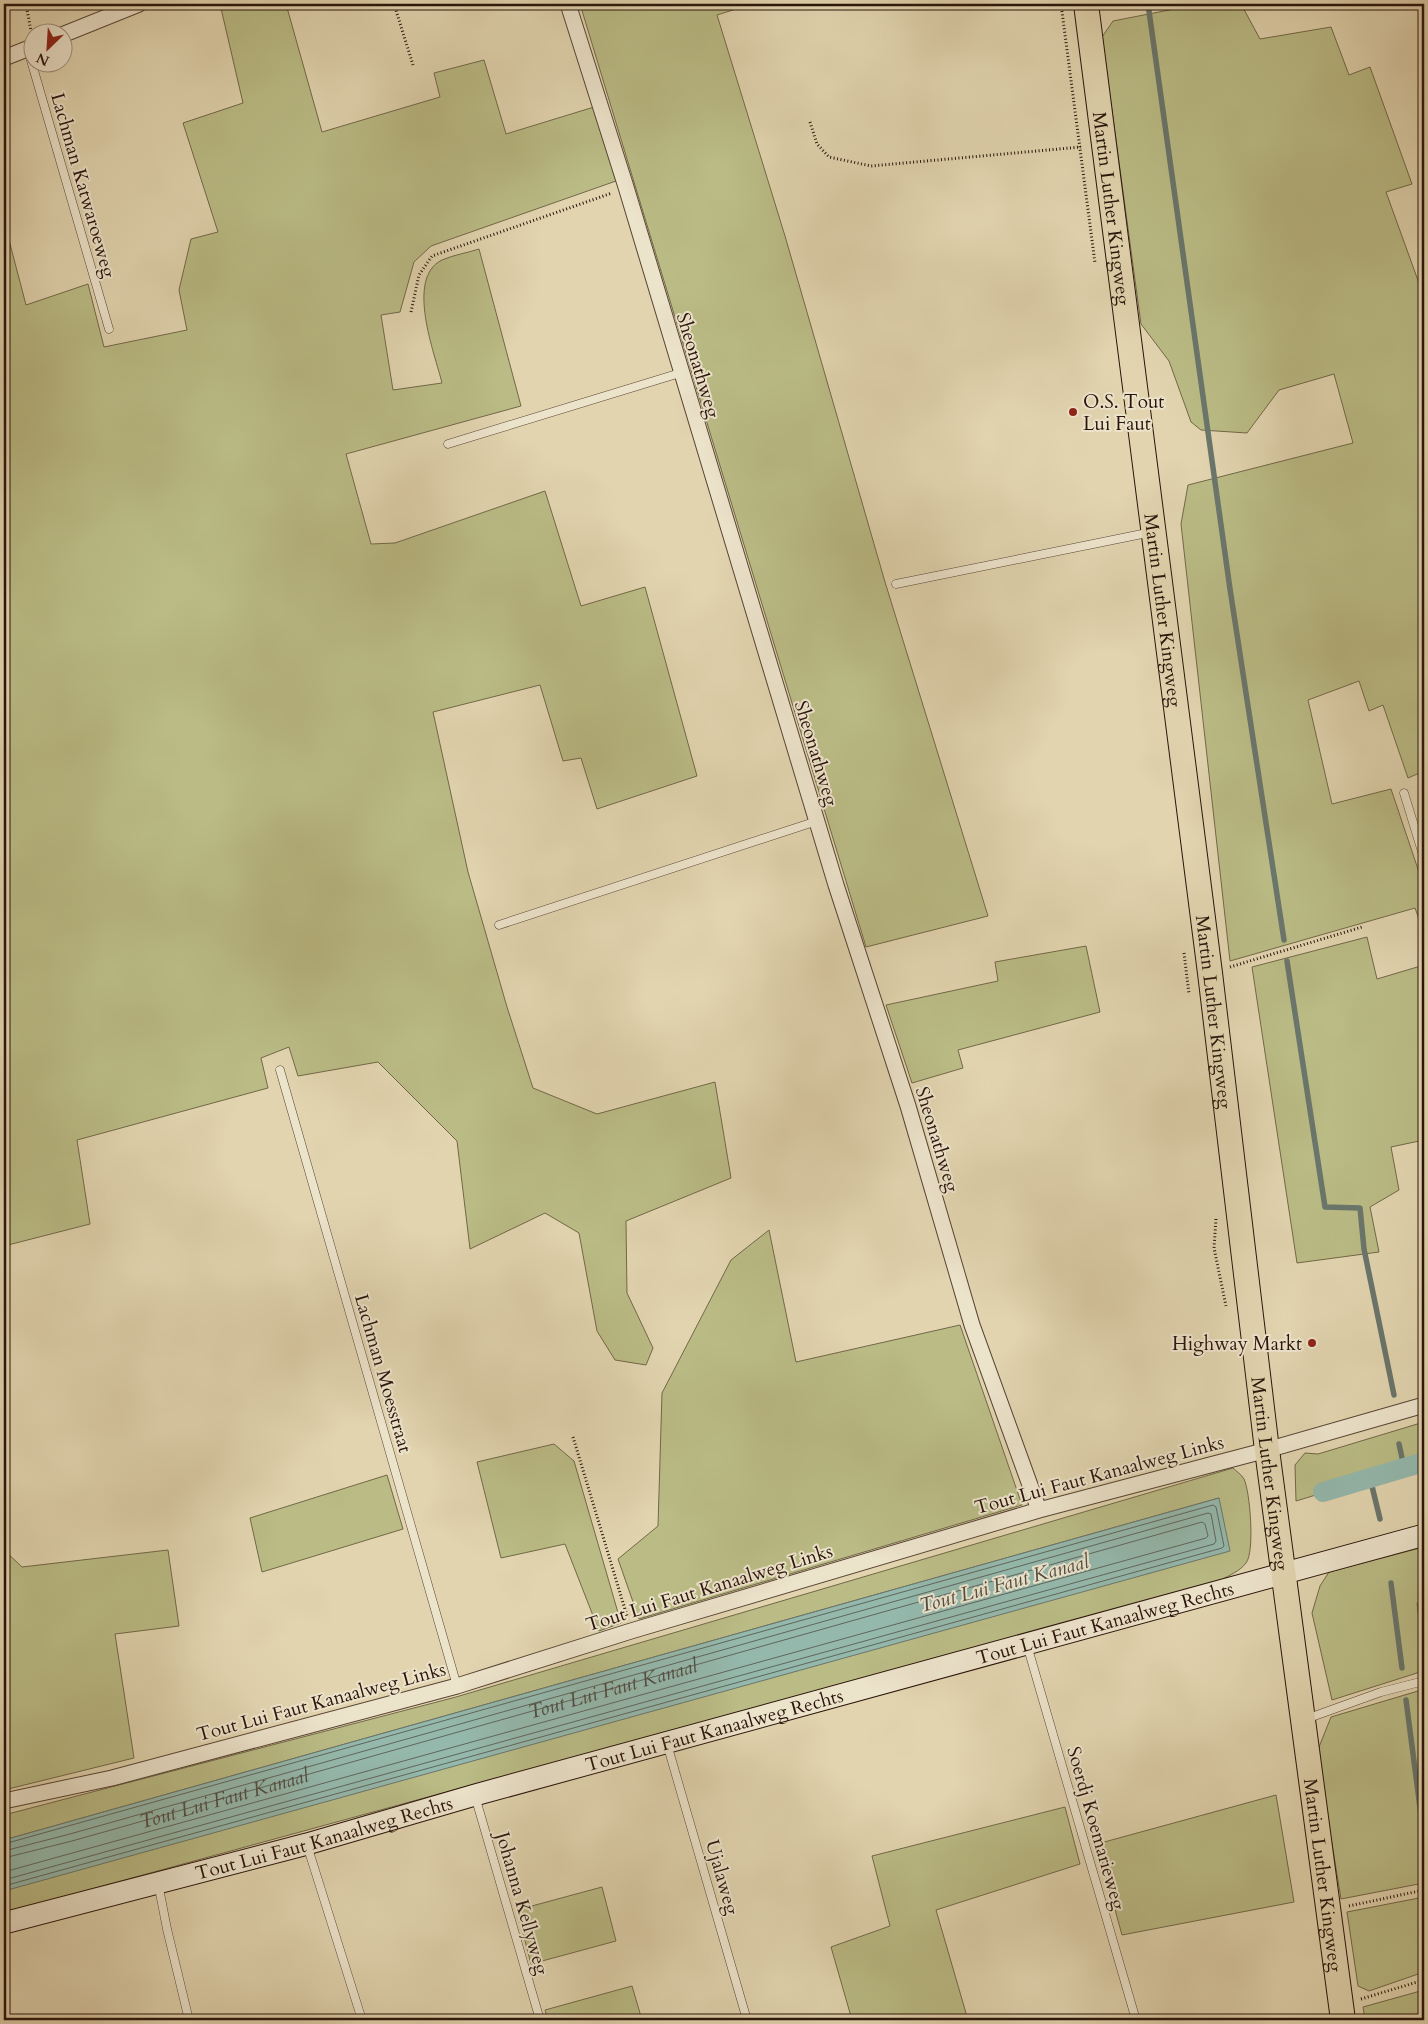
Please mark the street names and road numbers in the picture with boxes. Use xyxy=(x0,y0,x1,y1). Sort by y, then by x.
street label: Lachman Katwaroeweg xyxy=(44,90,122,281)
street label: Martin Luther Kingweg xyxy=(1086,110,1136,307)
street label: Sheonathweg xyxy=(670,309,726,421)
street label: Martin Luther Kingweg xyxy=(1137,512,1188,709)
street label: Sheonathweg xyxy=(788,697,844,809)
street label: Martin Luther Kingweg xyxy=(1189,914,1238,1111)
street label: Sheonathweg xyxy=(909,1083,965,1195)
street label: Lachman Moesstraat xyxy=(348,1291,418,1456)
street label: Martin Luther Kingweg xyxy=(1244,1375,1295,1572)
street label: Tout Lui Faut Kanaalweg Links xyxy=(972,1429,1227,1521)
street label: Tout Lui Faut Kanaalweg Links xyxy=(583,1538,836,1638)
street label: Tout Lui Faut Kanaalweg Rechts xyxy=(973,1576,1237,1671)
street label: Tout Lui Faut Kanaalweg Links xyxy=(194,1656,449,1748)
street label: Tout Lui Faut Kanaalweg Rechts xyxy=(583,1683,846,1778)
street label: Soerdj Koemarieweg xyxy=(1060,1744,1132,1913)
street label: Martin Luther Kingweg xyxy=(1297,1777,1348,1974)
street label: Tout Lui Faut Kanaalweg Rechts xyxy=(192,1790,456,1887)
street label: Johanna Kellyweg xyxy=(488,1826,555,1978)
street label: Ujalaweg xyxy=(699,1837,745,1918)

